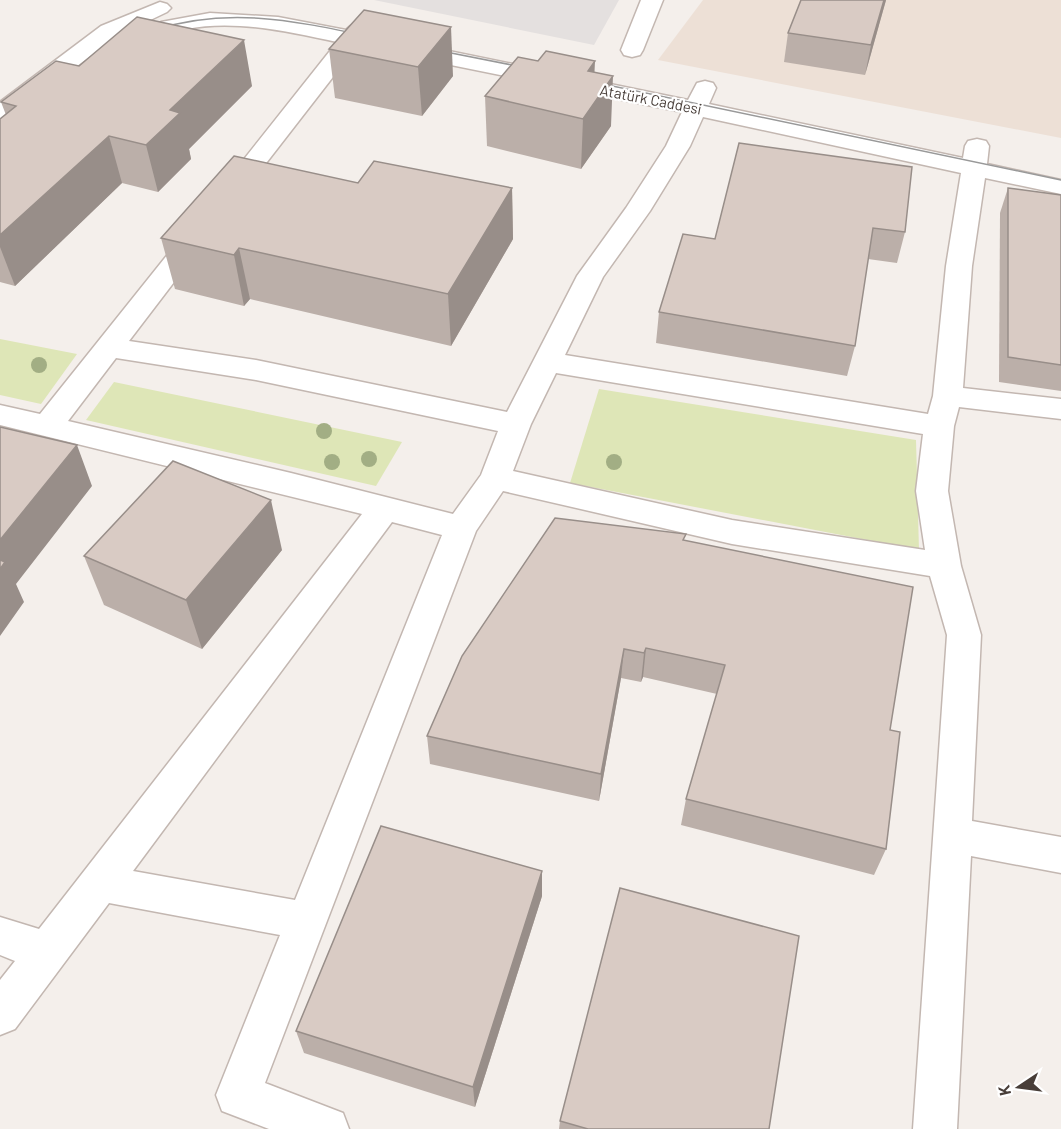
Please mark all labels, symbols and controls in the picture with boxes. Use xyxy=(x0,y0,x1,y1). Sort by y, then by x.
street label: Atatürk Caddesi xyxy=(598,80,704,118)
north arrow xyxy=(989,1057,1049,1117)
text: K xyxy=(994,1083,1014,1098)

